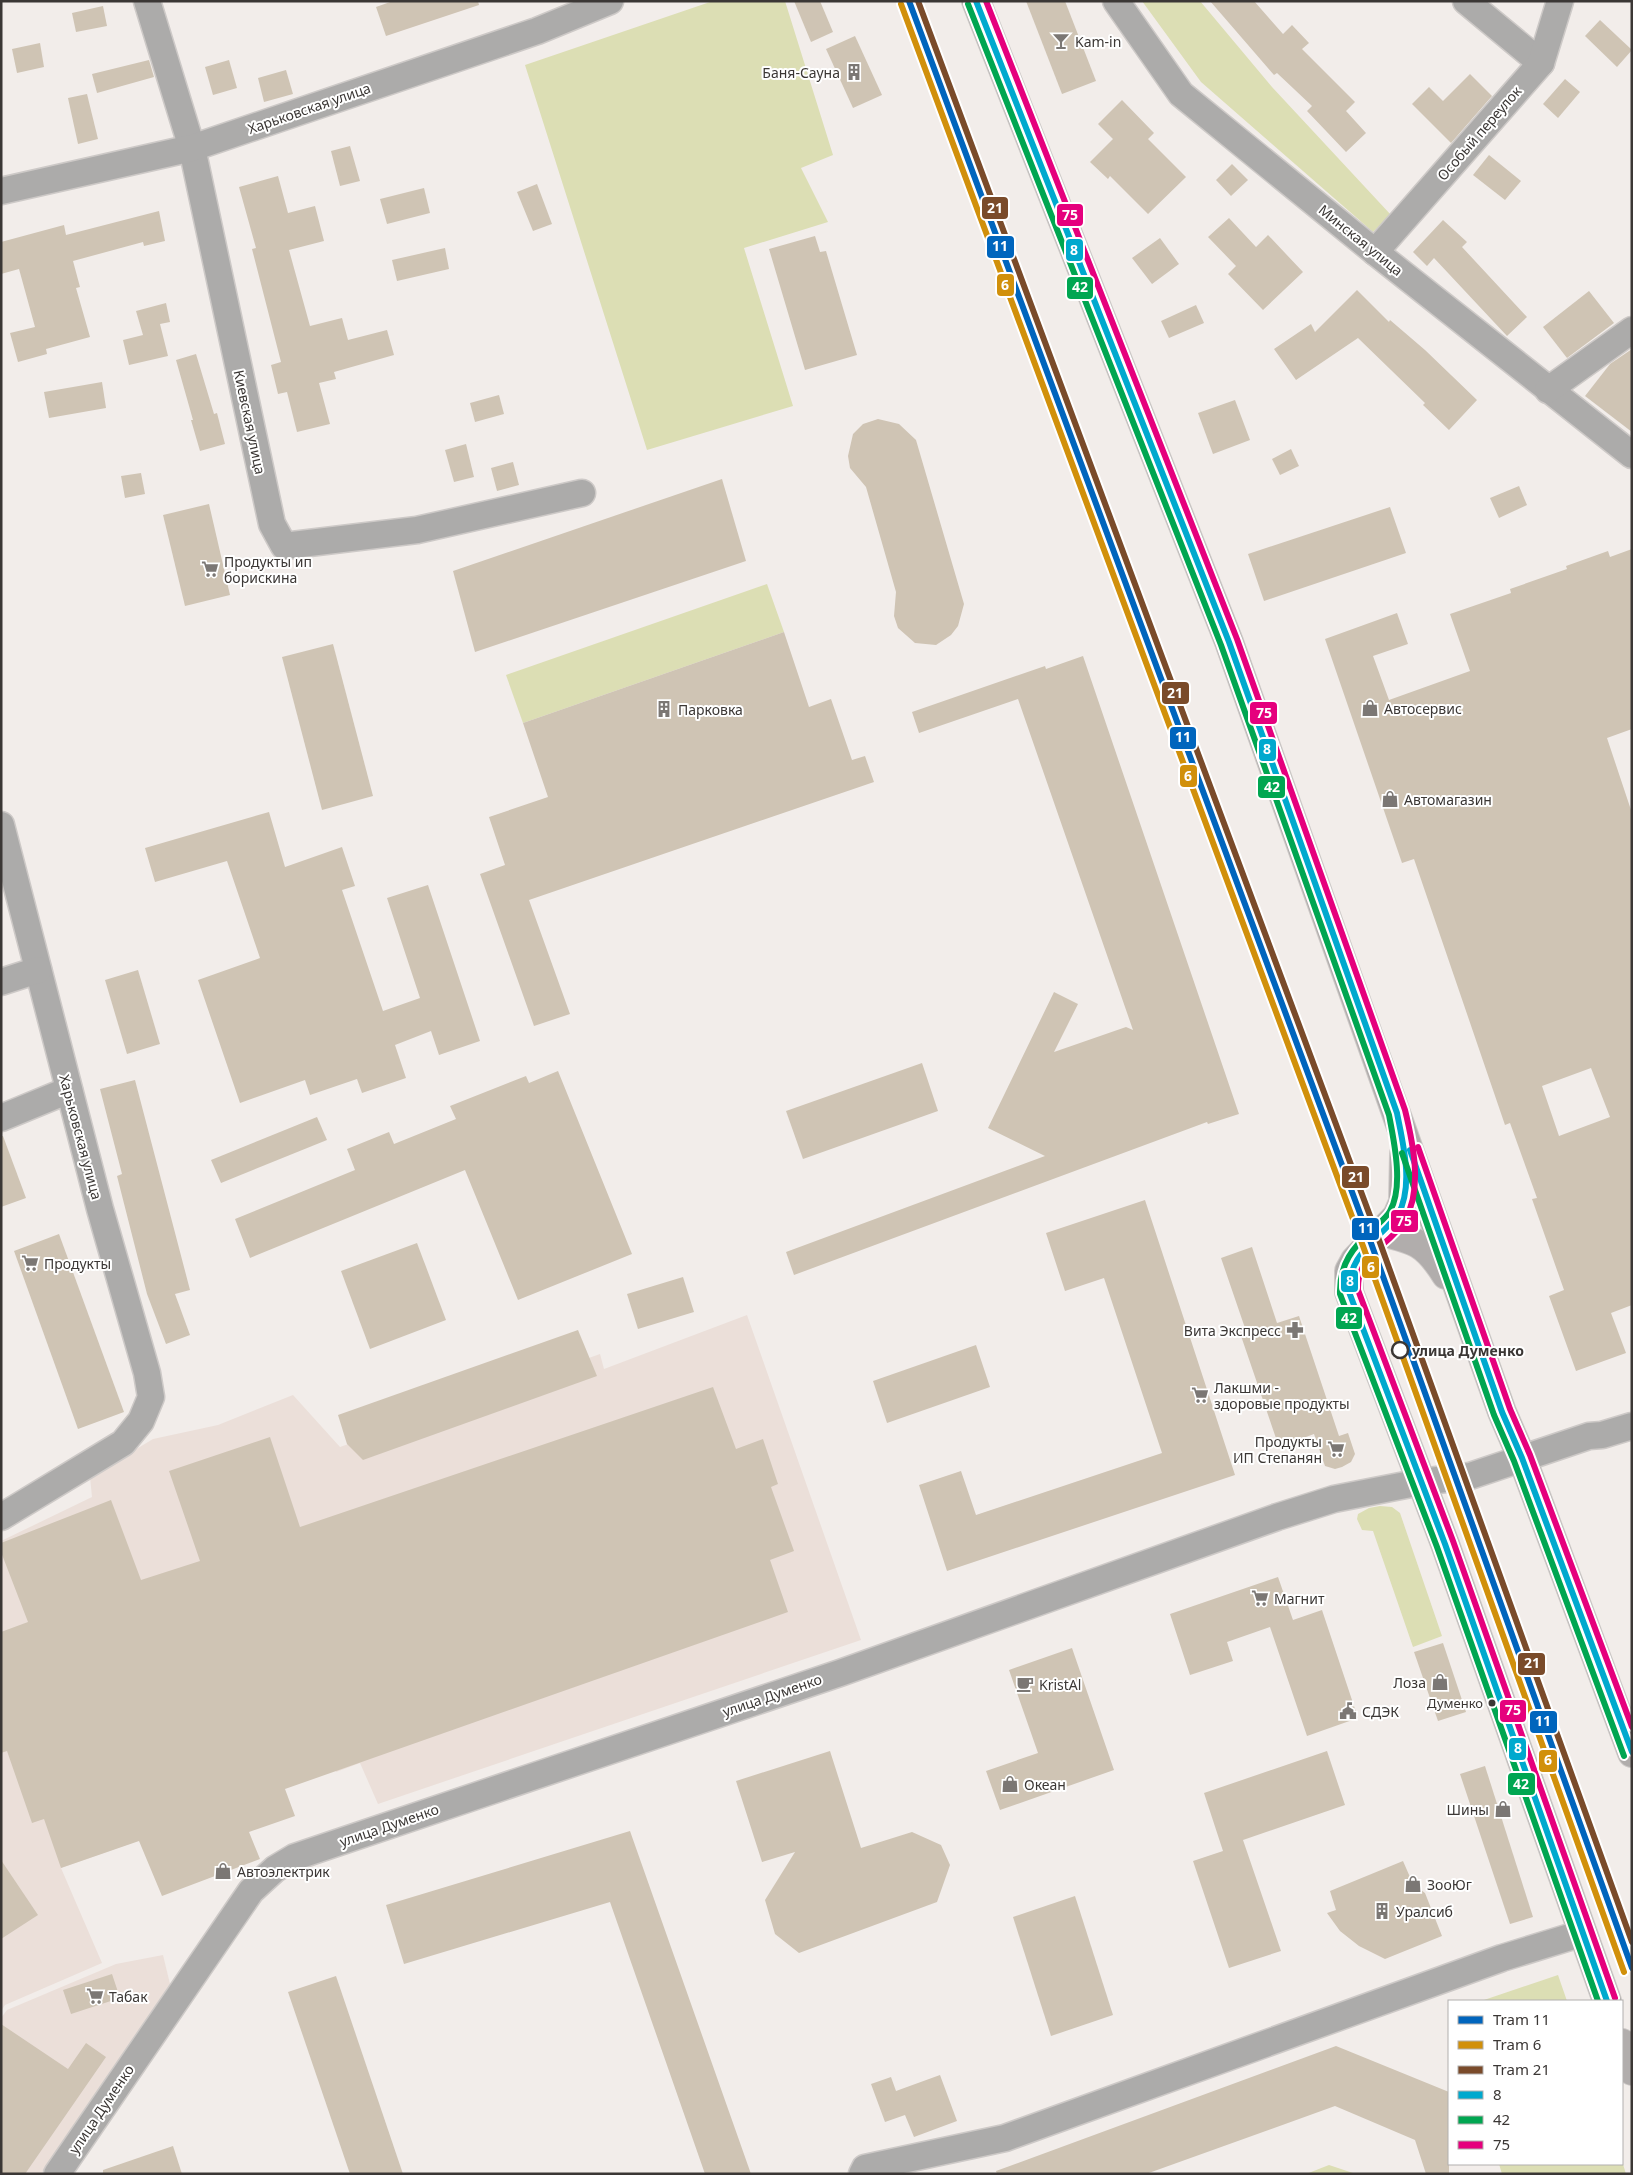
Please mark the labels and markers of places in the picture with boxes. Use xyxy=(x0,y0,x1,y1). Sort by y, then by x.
bar icon: Kam-in xyxy=(1051,31,1071,51)
place label: Kam-in xyxy=(1075,32,1121,51)
building icon: Баня-Сауна xyxy=(844,62,864,82)
place label: Баня-Сауна xyxy=(762,63,840,82)
place label: Продукты ип борискина xyxy=(224,552,312,587)
supermarket icon: Продукты ип борискина xyxy=(200,559,220,579)
shop icon: Автосервис xyxy=(1360,698,1380,718)
building icon: Парковка xyxy=(654,699,674,719)
place label: Автосервис xyxy=(1384,699,1462,718)
place label: Парковка xyxy=(678,700,743,719)
shop icon: Автомагазин xyxy=(1380,789,1400,809)
place label: Автомагазин xyxy=(1404,790,1492,809)
supermarket icon: Продукты xyxy=(20,1253,40,1273)
place label: Продукты xyxy=(44,1254,111,1273)
pharmacy icon: Вита Экспресс xyxy=(1285,1320,1305,1340)
place label: Вита Экспресс xyxy=(1184,1321,1281,1340)
marker: улица Думенко xyxy=(1391,1341,1409,1359)
place label: улица Думенко xyxy=(1411,1341,1524,1360)
place label: Лакшми - здоровые продукты xyxy=(1214,1378,1350,1413)
supermarket icon: Лакшми - здоровые продукты xyxy=(1190,1385,1210,1405)
place label: Продукты ИП Степанян xyxy=(1233,1432,1322,1467)
supermarket icon: Продукты ИП Степанян xyxy=(1326,1439,1346,1459)
supermarket icon: Магнит xyxy=(1250,1588,1270,1608)
place label: Магнит xyxy=(1274,1589,1325,1608)
shop icon: Лоза xyxy=(1430,1672,1450,1692)
place label: Лоза xyxy=(1393,1673,1426,1692)
cafe icon: KristAl xyxy=(1015,1674,1035,1694)
place label: KristAl xyxy=(1039,1675,1081,1694)
place label: Думенко xyxy=(1427,1694,1483,1712)
marker: Думенко xyxy=(1487,1698,1497,1708)
public building icon: СДЭК xyxy=(1338,1701,1358,1721)
place label: СДЭК xyxy=(1362,1702,1399,1721)
shop icon: Океан xyxy=(1000,1774,1020,1794)
place label: Океан xyxy=(1024,1775,1066,1794)
shop icon: Шины xyxy=(1493,1799,1513,1819)
place label: Шины xyxy=(1447,1800,1489,1819)
shop icon: Автоэлектрик xyxy=(213,1861,233,1881)
place label: Автоэлектрик xyxy=(237,1862,330,1881)
shop icon: ЗооЮг xyxy=(1403,1874,1423,1894)
place label: ЗооЮг xyxy=(1427,1875,1472,1894)
building icon: Уралсиб xyxy=(1372,1901,1392,1921)
place label: Уралсиб xyxy=(1396,1902,1453,1921)
supermarket icon: Табак xyxy=(85,1986,105,2006)
place label: Табак xyxy=(109,1987,148,2006)

